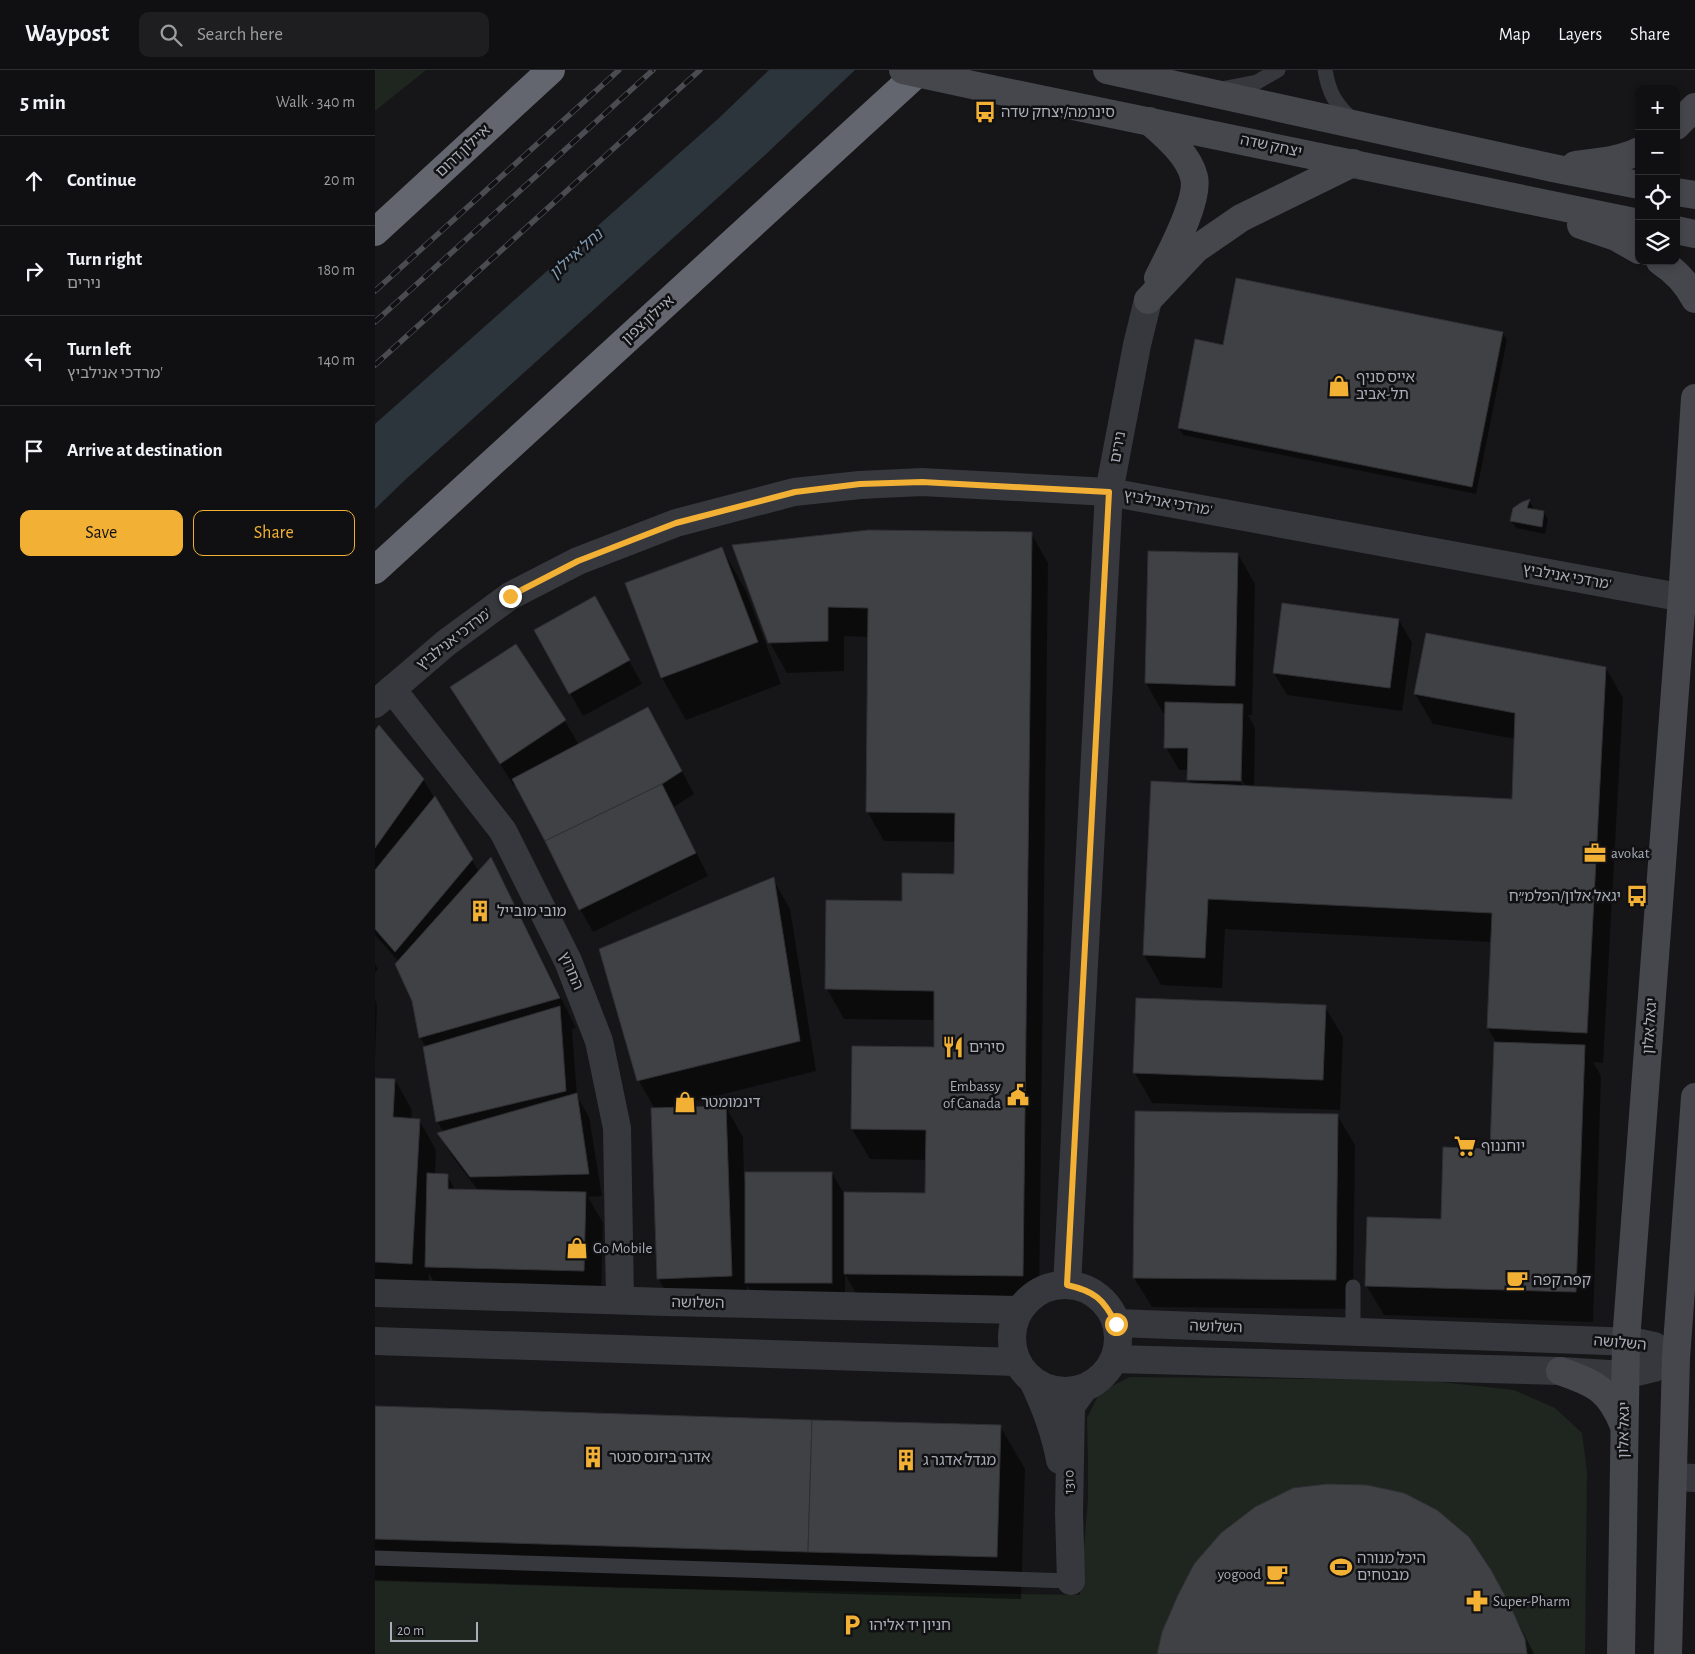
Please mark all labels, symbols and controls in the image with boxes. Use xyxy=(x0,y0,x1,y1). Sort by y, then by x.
search box xyxy=(139,12,489,57)
icon: search xyxy=(157,21,185,49)
text: Waypost xyxy=(25,22,109,46)
text: Search here xyxy=(197,25,283,44)
text: Map xyxy=(1499,26,1530,44)
text: Layers xyxy=(1558,26,1602,44)
text: Share xyxy=(1630,26,1670,44)
map controls xyxy=(1635,85,1680,265)
button: + xyxy=(1635,85,1680,130)
text: 5 min xyxy=(20,92,66,113)
text: Walk · 340 m xyxy=(276,94,355,110)
bus stop icon: סינרמה/יצחק שדה xyxy=(972,99,998,125)
place label: סינרמה/יצחק שדה xyxy=(1001,105,1115,120)
street label: איילון דרום xyxy=(433,122,493,180)
button: − xyxy=(1635,130,1680,175)
street label: יצחק שדה xyxy=(1239,132,1303,160)
icon: ahead xyxy=(20,167,48,195)
text: Continue xyxy=(67,171,136,190)
text: 20 m xyxy=(324,172,355,188)
button: locate xyxy=(1635,175,1680,220)
button: layers xyxy=(1635,220,1680,265)
water label: נחל איילון xyxy=(546,226,607,282)
text: Turn right xyxy=(67,250,142,269)
icon: right xyxy=(20,257,48,285)
text: 180 m xyxy=(318,262,355,278)
text: נירים xyxy=(67,275,101,291)
street label: איילון צפון xyxy=(619,293,677,347)
text: Turn left xyxy=(67,340,131,359)
icon: left xyxy=(20,347,48,375)
text: 140 m xyxy=(318,352,355,368)
text: מרדכי אנילביץ' xyxy=(67,365,163,381)
place label: אייס סניף תל-אביב xyxy=(1356,370,1415,402)
shop icon: אייס סניף תל-אביב xyxy=(1326,373,1352,399)
street label: נירים xyxy=(1108,430,1128,464)
icon: arrive xyxy=(20,437,48,465)
text: Arrive at destination xyxy=(67,441,223,460)
street label: מרדכי אנילביץ' xyxy=(1122,488,1214,518)
button: Save xyxy=(20,510,183,556)
button: Share xyxy=(193,510,355,556)
street label: מרדכי אנילביץ' xyxy=(1521,562,1613,592)
route end xyxy=(499,585,522,608)
street label: מרדכי אנילביץ' xyxy=(414,605,494,673)
office icon: avokat xyxy=(1582,840,1608,866)
place label: avokat xyxy=(1611,846,1650,861)
bus stop icon: יגאל אלון/הפלמ״ח xyxy=(1624,883,1650,909)
place label: יגאל אלון/הפלמ״ח xyxy=(1509,889,1621,904)
building icon: מובי מובייל xyxy=(467,898,493,924)
place label: מובי מובייל xyxy=(497,904,567,919)
street label: החרוץ xyxy=(556,950,586,992)
street label: יגאל אלון xyxy=(1641,997,1659,1055)
restaurant icon: סירים xyxy=(940,1034,966,1060)
place label: סירים xyxy=(969,1040,1005,1055)
place label: Embassy of Canada xyxy=(943,1079,1002,1111)
public building icon: Embassy of Canada xyxy=(1005,1082,1031,1108)
shop icon: דינמומטר xyxy=(672,1089,698,1115)
place label: דינמומטר xyxy=(701,1095,761,1110)
supermarket icon: יוחננוף xyxy=(1452,1133,1478,1159)
place label: יוחננוף xyxy=(1481,1139,1525,1154)
shop icon: Go Mobile xyxy=(564,1235,590,1261)
place label: Go Mobile xyxy=(593,1241,652,1256)
cafe icon: קפה קפה xyxy=(1504,1267,1530,1293)
place label: קפה קפה xyxy=(1533,1273,1591,1288)
street label: השלושה xyxy=(671,1295,725,1311)
route start xyxy=(1105,1313,1128,1336)
street label: השלושה xyxy=(1189,1319,1243,1335)
street label: השלושה xyxy=(1593,1333,1647,1353)
street label: יגאל אלון xyxy=(1616,1402,1632,1458)
building icon: אדגר ביזנס סנטר xyxy=(580,1444,606,1470)
building icon: מגדל אדגר ג xyxy=(893,1447,919,1473)
place label: אדגר ביזנס סנטר xyxy=(609,1450,711,1465)
place label: מגדל אדגר ג xyxy=(923,1453,996,1468)
street label: 1310 xyxy=(1061,1470,1077,1494)
place label: היכל מנורה מבטחים xyxy=(1357,1551,1426,1583)
sports icon: היכל מנורה מבטחים xyxy=(1328,1554,1354,1580)
cafe icon: yogood xyxy=(1264,1561,1290,1587)
place label: yogood xyxy=(1217,1567,1261,1582)
pharmacy icon: Super-Pharm xyxy=(1464,1588,1490,1614)
place label: Super-Pharm xyxy=(1493,1594,1570,1609)
parking icon: חניון יד אליהו xyxy=(839,1612,865,1638)
place label: חניון יד אליהו xyxy=(869,1618,951,1633)
scale bar xyxy=(390,1619,477,1642)
text: 20 m xyxy=(397,1624,424,1638)

